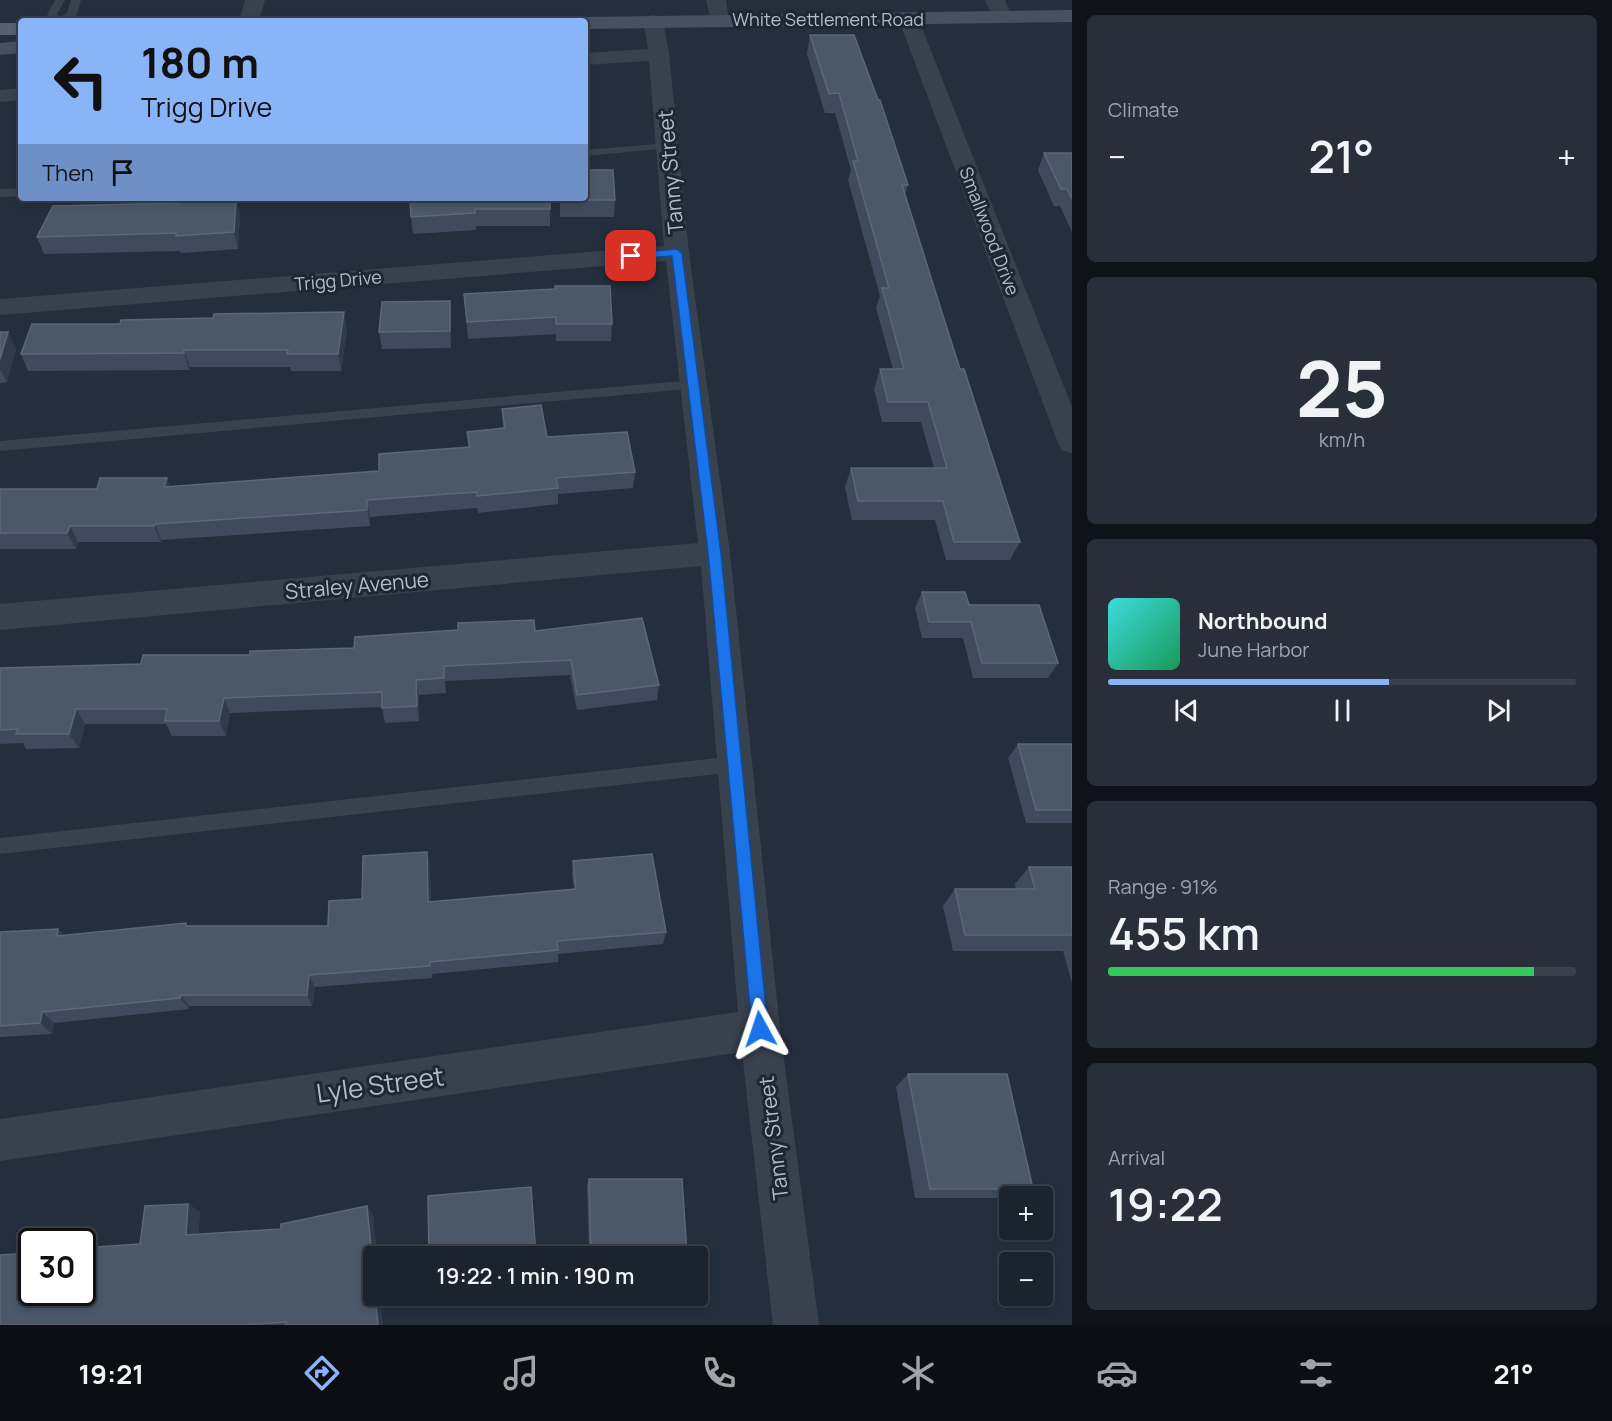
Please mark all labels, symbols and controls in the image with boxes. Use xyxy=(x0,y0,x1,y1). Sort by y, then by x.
street label: White Settlement Road xyxy=(732,7,924,31)
text: 180 m xyxy=(141,33,259,91)
icon: left xyxy=(42,42,120,120)
text: Trigg Drive xyxy=(141,88,272,125)
text: Climate xyxy=(1108,96,1179,123)
street label: Tanny Street xyxy=(651,109,689,235)
text: 21° xyxy=(1309,125,1374,187)
text: − xyxy=(1108,134,1126,179)
text: + xyxy=(1557,134,1576,179)
icon: arrive xyxy=(106,156,139,189)
text: Then xyxy=(42,158,94,188)
street label: Smallwood Drive xyxy=(954,163,1026,299)
pin xyxy=(605,230,656,281)
icon: arrive xyxy=(614,239,647,272)
street label: Trigg Drive xyxy=(293,264,383,296)
text: 25 xyxy=(1296,334,1388,440)
text: km/h xyxy=(1319,426,1365,453)
street label: Straley Avenue xyxy=(284,565,430,605)
text: Northbound xyxy=(1198,606,1328,636)
text: June Harbor xyxy=(1198,636,1310,663)
icon: previous xyxy=(1170,694,1203,727)
icon: pause xyxy=(1326,694,1359,727)
icon: next xyxy=(1482,694,1515,727)
text: Range · 91% xyxy=(1108,873,1218,900)
text: 455 km xyxy=(1108,902,1260,964)
position arrow xyxy=(728,997,792,1061)
street label: Lyle Street xyxy=(314,1057,446,1111)
street label: Tanny Street xyxy=(752,1075,794,1201)
text: Arrival xyxy=(1108,1144,1165,1171)
text: 19:22 xyxy=(1108,1173,1223,1235)
map controls xyxy=(999,1186,1053,1306)
button: + xyxy=(999,1186,1053,1240)
speed limit sign: 30 xyxy=(18,1228,96,1306)
button: − xyxy=(999,1252,1053,1306)
text: 19:22 · 1 min · 190 m xyxy=(436,1261,635,1291)
icon: directions xyxy=(301,1352,343,1394)
icon: music xyxy=(500,1352,542,1394)
icon: phone xyxy=(698,1352,740,1394)
icon: climate xyxy=(897,1352,939,1394)
icon: car xyxy=(1096,1352,1138,1394)
icon: filters xyxy=(1295,1352,1337,1394)
text: 19:21 xyxy=(78,1355,144,1392)
text: 21° xyxy=(1494,1355,1534,1392)

